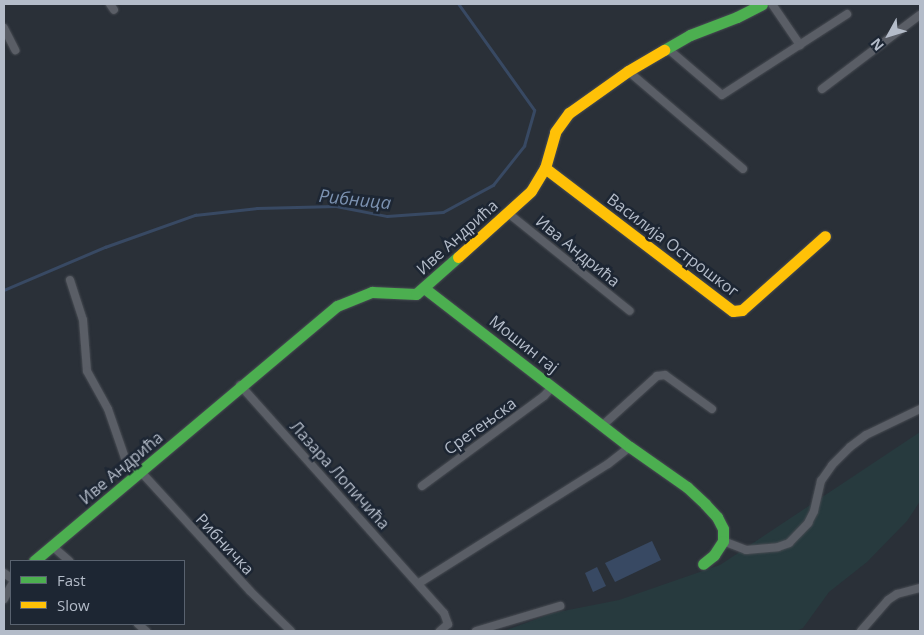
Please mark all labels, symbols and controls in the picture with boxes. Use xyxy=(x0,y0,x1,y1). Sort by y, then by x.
north arrow xyxy=(864,10,914,60)
text: N xyxy=(866,34,888,55)
water label: Рибница xyxy=(318,184,392,214)
street label: Василија Острошког xyxy=(604,189,742,301)
street label: Иве Андрића xyxy=(412,196,502,278)
street label: Ива Андрића xyxy=(532,211,624,291)
street label: Мошин гај xyxy=(486,311,562,377)
street label: Сретењска xyxy=(440,393,520,459)
street label: Лазара Лопичића xyxy=(286,417,394,533)
street label: Иве Андрића xyxy=(76,428,166,508)
street label: Рибничка xyxy=(192,509,258,579)
legend xyxy=(10,560,185,625)
text: Fast xyxy=(57,570,86,590)
text: Slow xyxy=(57,595,90,615)

